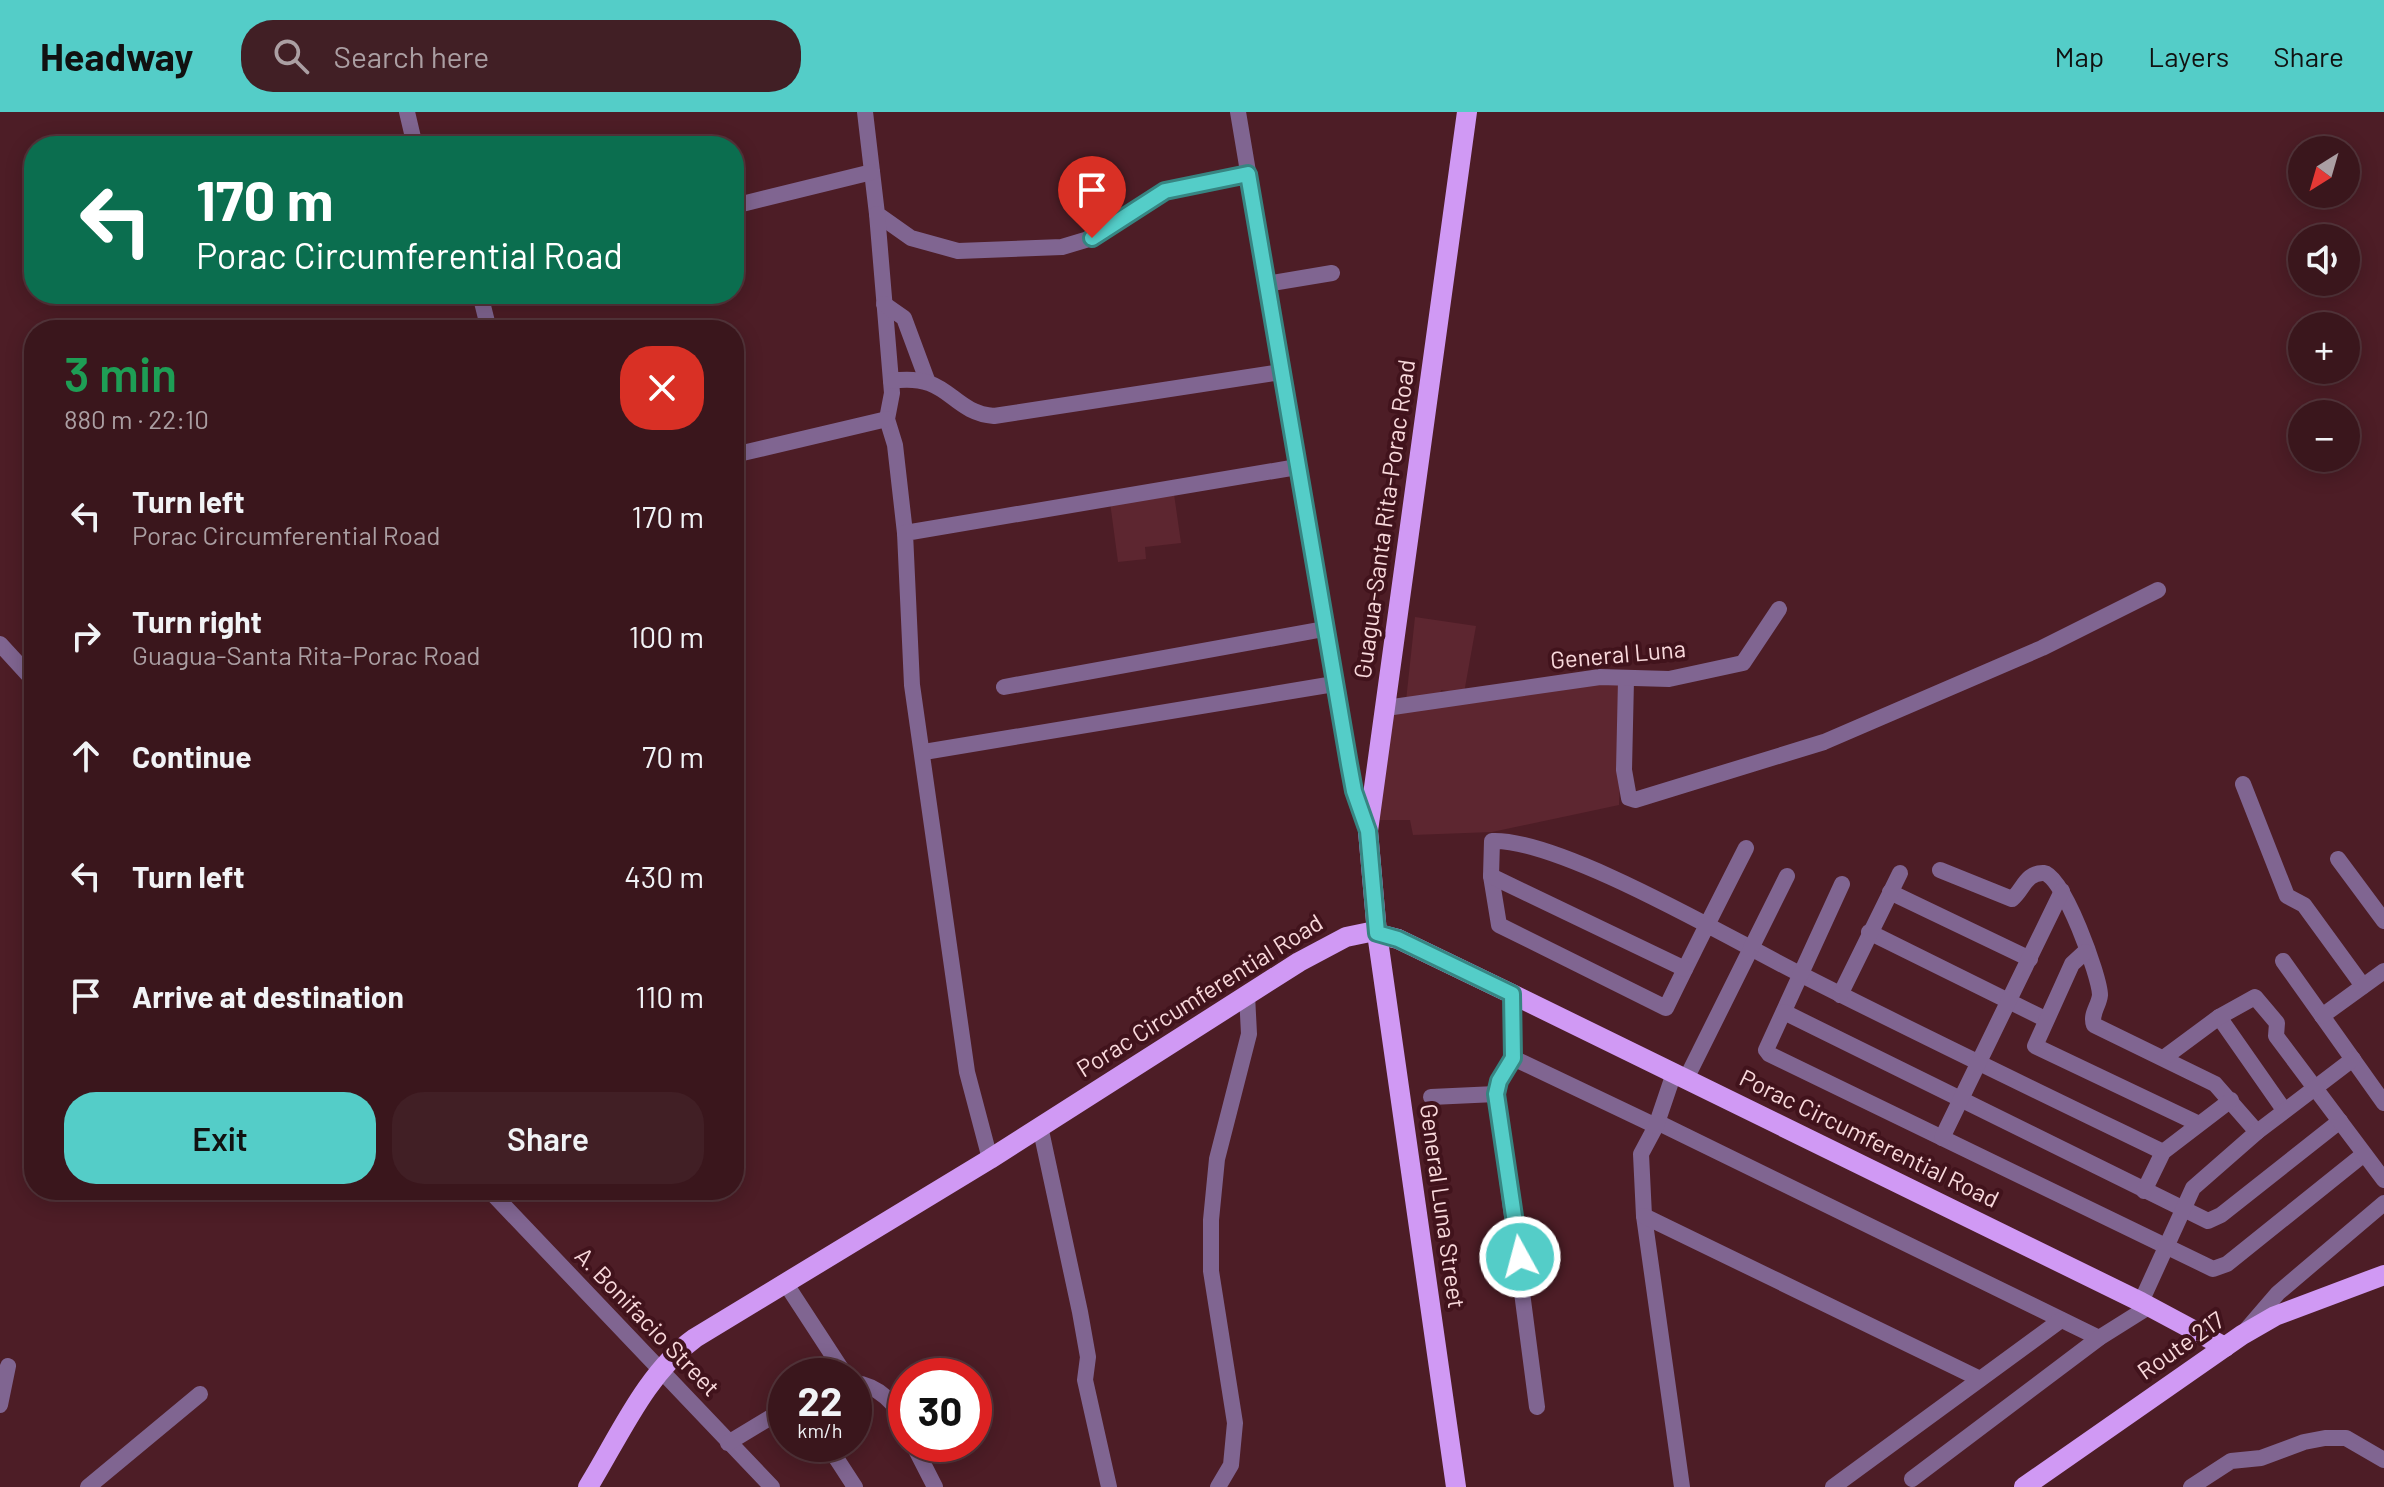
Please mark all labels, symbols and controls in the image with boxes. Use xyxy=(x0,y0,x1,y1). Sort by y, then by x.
search box xyxy=(241,20,801,92)
text: Headway xyxy=(40,33,193,79)
icon: search xyxy=(269,34,313,78)
text: Search here xyxy=(333,38,489,74)
text: Map xyxy=(2054,39,2104,73)
text: Layers xyxy=(2148,39,2229,73)
text: Share xyxy=(2273,39,2344,73)
north arrow xyxy=(2288,136,2360,208)
map controls xyxy=(2288,136,2360,472)
pin xyxy=(1058,156,1126,238)
text: 170 m xyxy=(196,165,333,232)
icon: left xyxy=(64,168,168,272)
icon: arrive xyxy=(1070,168,1114,212)
button: sound xyxy=(2288,224,2360,296)
text: Porac Circumferential Road xyxy=(196,233,623,276)
button: + xyxy=(2288,312,2360,384)
text: 3 min xyxy=(64,344,177,402)
button: close xyxy=(620,346,704,430)
street label: Guagua-Santa Rita-Porac Road xyxy=(1347,358,1420,680)
button: − xyxy=(2288,400,2360,472)
text: 880 m · 22:10 xyxy=(64,403,209,434)
text: Turn left xyxy=(132,483,245,519)
icon: left xyxy=(64,494,108,538)
text: 170 m xyxy=(632,498,704,534)
text: Porac Circumferential Road xyxy=(132,519,440,550)
text: Turn right xyxy=(132,603,262,639)
icon: right xyxy=(64,614,108,658)
text: 100 m xyxy=(629,618,704,654)
street label: General Luna xyxy=(1549,633,1687,674)
text: Guagua-Santa Rita-Porac Road xyxy=(132,639,480,670)
icon: ahead xyxy=(64,734,108,778)
text: Continue xyxy=(132,738,252,774)
text: 70 m xyxy=(642,738,704,774)
icon: left xyxy=(64,854,108,898)
text: Turn left xyxy=(132,858,245,894)
text: 430 m xyxy=(624,858,704,894)
street label: Porac Circumferential Road xyxy=(1071,907,1328,1082)
icon: arrive xyxy=(64,974,108,1018)
text: Arrive at destination xyxy=(132,978,404,1014)
text: 110 m xyxy=(635,978,704,1014)
street label: Porac Circumferential Road xyxy=(1735,1062,2004,1213)
button: Exit xyxy=(64,1092,376,1184)
button: Share xyxy=(392,1092,704,1184)
street label: General Luna Street xyxy=(1415,1102,1472,1310)
position arrow xyxy=(1478,1215,1562,1299)
street label: A. Bonifacio Street xyxy=(570,1241,726,1401)
street label: Route 217 xyxy=(2131,1305,2229,1385)
speed limit sign: 30 xyxy=(888,1358,992,1462)
text: 22 xyxy=(798,1376,842,1424)
text: km/h xyxy=(797,1418,843,1442)

